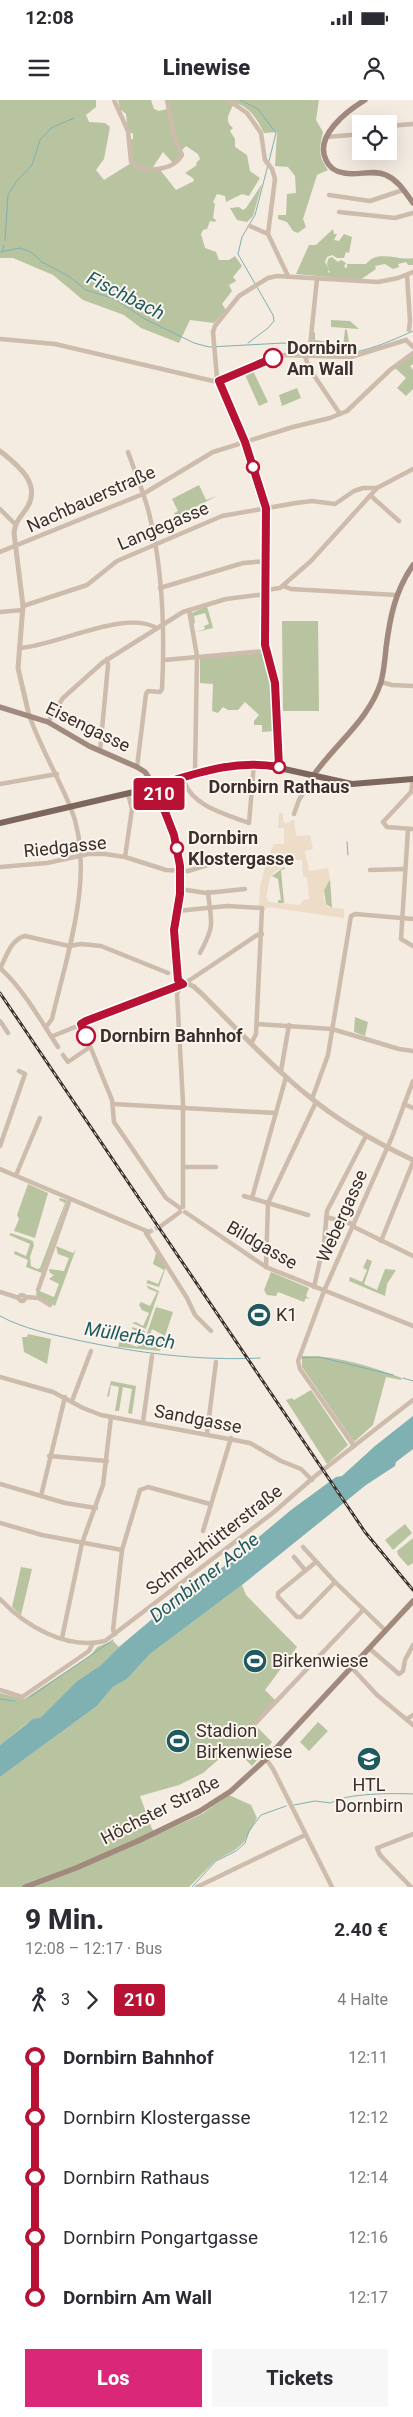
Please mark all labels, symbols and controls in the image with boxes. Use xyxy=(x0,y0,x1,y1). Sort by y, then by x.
text: 12:08 xyxy=(25,6,74,29)
icon: menu xyxy=(25,54,53,82)
icon: person xyxy=(360,54,388,82)
text: Linewise xyxy=(163,55,250,80)
map controls xyxy=(352,115,397,160)
button: locate xyxy=(352,115,397,160)
water label: Fischbach xyxy=(83,266,168,325)
place label: Dornbirn Am Wall xyxy=(287,337,357,379)
marker: Dornbirn Am Wall xyxy=(263,348,283,368)
unlabelled marker xyxy=(246,460,260,474)
street label: Nachbauerstraße xyxy=(23,461,158,536)
street label: Langegasse xyxy=(114,497,212,554)
street label: Eisengasse xyxy=(43,697,134,756)
marker: Dornbirn Rathaus xyxy=(272,760,286,774)
place label: Dornbirn Rathaus xyxy=(209,776,349,797)
line badge: 210 xyxy=(130,778,188,810)
text: 210 xyxy=(144,783,174,804)
place label: Dornbirn Klostergasse xyxy=(188,827,294,869)
street label: Riedgasse xyxy=(22,832,107,861)
marker: Dornbirn Klostergasse xyxy=(170,841,184,855)
place label: Dornbirn Bahnhof xyxy=(100,1025,243,1046)
marker: Dornbirn Bahnhof xyxy=(76,1026,96,1046)
street label: Webergasse xyxy=(312,1166,371,1265)
street label: Bildgasse xyxy=(223,1216,301,1273)
sports icon: K1 xyxy=(246,1302,272,1328)
place label: K1 xyxy=(276,1304,297,1325)
water label: Müllerbach xyxy=(83,1317,177,1354)
street label: Sandgasse xyxy=(153,1400,244,1437)
street label: Schmelzhütterstraße xyxy=(141,1480,286,1599)
water label: Dornbirner Ache xyxy=(145,1527,264,1627)
sports icon: Birkenwiese xyxy=(242,1648,268,1674)
place label: Birkenwiese xyxy=(272,1650,368,1671)
place label: Stadion Birkenwiese xyxy=(196,1720,292,1762)
sports icon: Stadion Birkenwiese xyxy=(165,1728,191,1754)
school or university icon: HTL Dornbirn xyxy=(356,1746,382,1772)
street label: Höchster Straße xyxy=(97,1771,223,1848)
place label: HTL Dornbirn xyxy=(335,1774,403,1816)
text: 9 Min. xyxy=(25,1903,104,1936)
text: 2.40 € xyxy=(334,1918,388,1941)
text: 12:08 – 12:17 · Bus xyxy=(25,1939,162,1958)
icon: walk xyxy=(25,1986,53,2014)
icon: forward xyxy=(78,1986,106,2014)
text: 210 xyxy=(124,1989,155,2010)
text: 3 xyxy=(61,1990,70,2009)
text: 4 Halte xyxy=(337,1990,388,2009)
text: Dornbirn Bahnhof xyxy=(63,2046,213,2069)
text: 12:11 xyxy=(348,2048,388,2067)
text: Dornbirn Klostergasse xyxy=(63,2106,251,2129)
text: 12:12 xyxy=(348,2108,388,2127)
text: Dornbirn Rathaus xyxy=(63,2166,210,2189)
text: 12:14 xyxy=(348,2168,388,2187)
text: Dornbirn Pongartgasse xyxy=(63,2226,258,2249)
text: 12:16 xyxy=(348,2228,388,2247)
text: Dornbirn Am Wall xyxy=(63,2286,212,2309)
text: 12:17 xyxy=(348,2288,388,2307)
button: Los xyxy=(25,2349,202,2407)
button: Tickets xyxy=(212,2349,388,2407)

